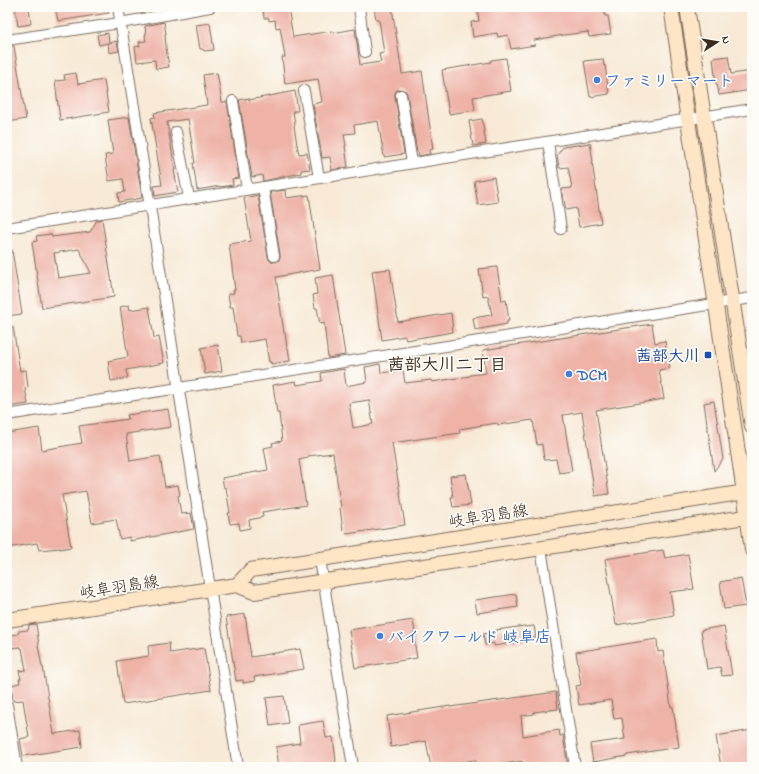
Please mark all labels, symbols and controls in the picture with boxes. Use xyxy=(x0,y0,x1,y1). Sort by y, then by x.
north arrow xyxy=(697,22,737,62)
text: N xyxy=(717,35,734,45)
place label: ファミリーマート xyxy=(605,70,734,94)
marker: ファミリーマート xyxy=(592,75,602,85)
place label: 茜部大川 xyxy=(636,345,700,369)
marker: 茜部大川 xyxy=(703,350,713,360)
district label: 茜部大川二丁目 xyxy=(388,353,507,378)
place label: DCM xyxy=(576,364,608,388)
marker: DCM xyxy=(564,369,574,379)
street label: 岐阜羽島線 xyxy=(447,499,530,535)
street label: 岐阜羽島線 xyxy=(78,570,161,606)
place label: バイクワールド 岐阜店 xyxy=(388,626,551,650)
marker: バイクワールド 岐阜店 xyxy=(375,631,385,641)

